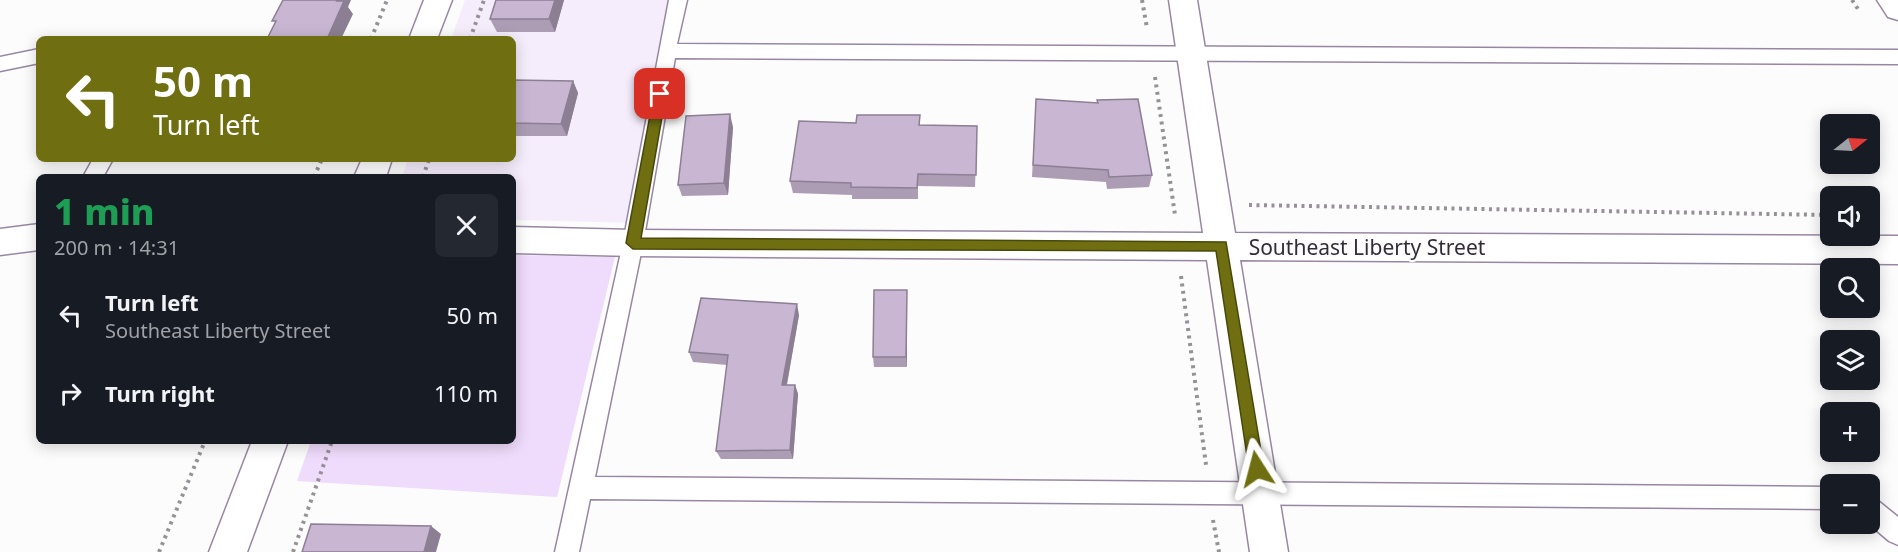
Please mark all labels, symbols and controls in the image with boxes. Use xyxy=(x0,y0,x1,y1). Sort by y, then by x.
text: 50 m xyxy=(153,52,253,109)
icon: left xyxy=(54,60,132,138)
pin xyxy=(634,68,685,119)
icon: arrive xyxy=(643,77,676,110)
text: Turn left xyxy=(153,106,259,143)
north arrow xyxy=(1820,114,1880,174)
map controls xyxy=(1820,114,1880,534)
button: sound xyxy=(1820,186,1880,246)
text: 1 min xyxy=(54,187,155,236)
button: close xyxy=(435,194,498,257)
street label: Southeast Liberty Street xyxy=(1249,233,1486,261)
text: 200 m · 14:31 xyxy=(54,234,179,261)
button: search xyxy=(1820,258,1880,318)
text: Turn left xyxy=(105,287,199,317)
icon: left xyxy=(54,299,87,332)
text: 50 m xyxy=(447,300,498,330)
text: Southeast Liberty Street xyxy=(105,317,330,344)
button: layers xyxy=(1820,330,1880,390)
icon: right xyxy=(54,377,87,410)
text: Turn right xyxy=(105,378,215,408)
text: 110 m xyxy=(434,378,498,408)
button: + xyxy=(1820,402,1880,462)
position arrow xyxy=(1225,437,1289,501)
button: − xyxy=(1820,474,1880,534)

